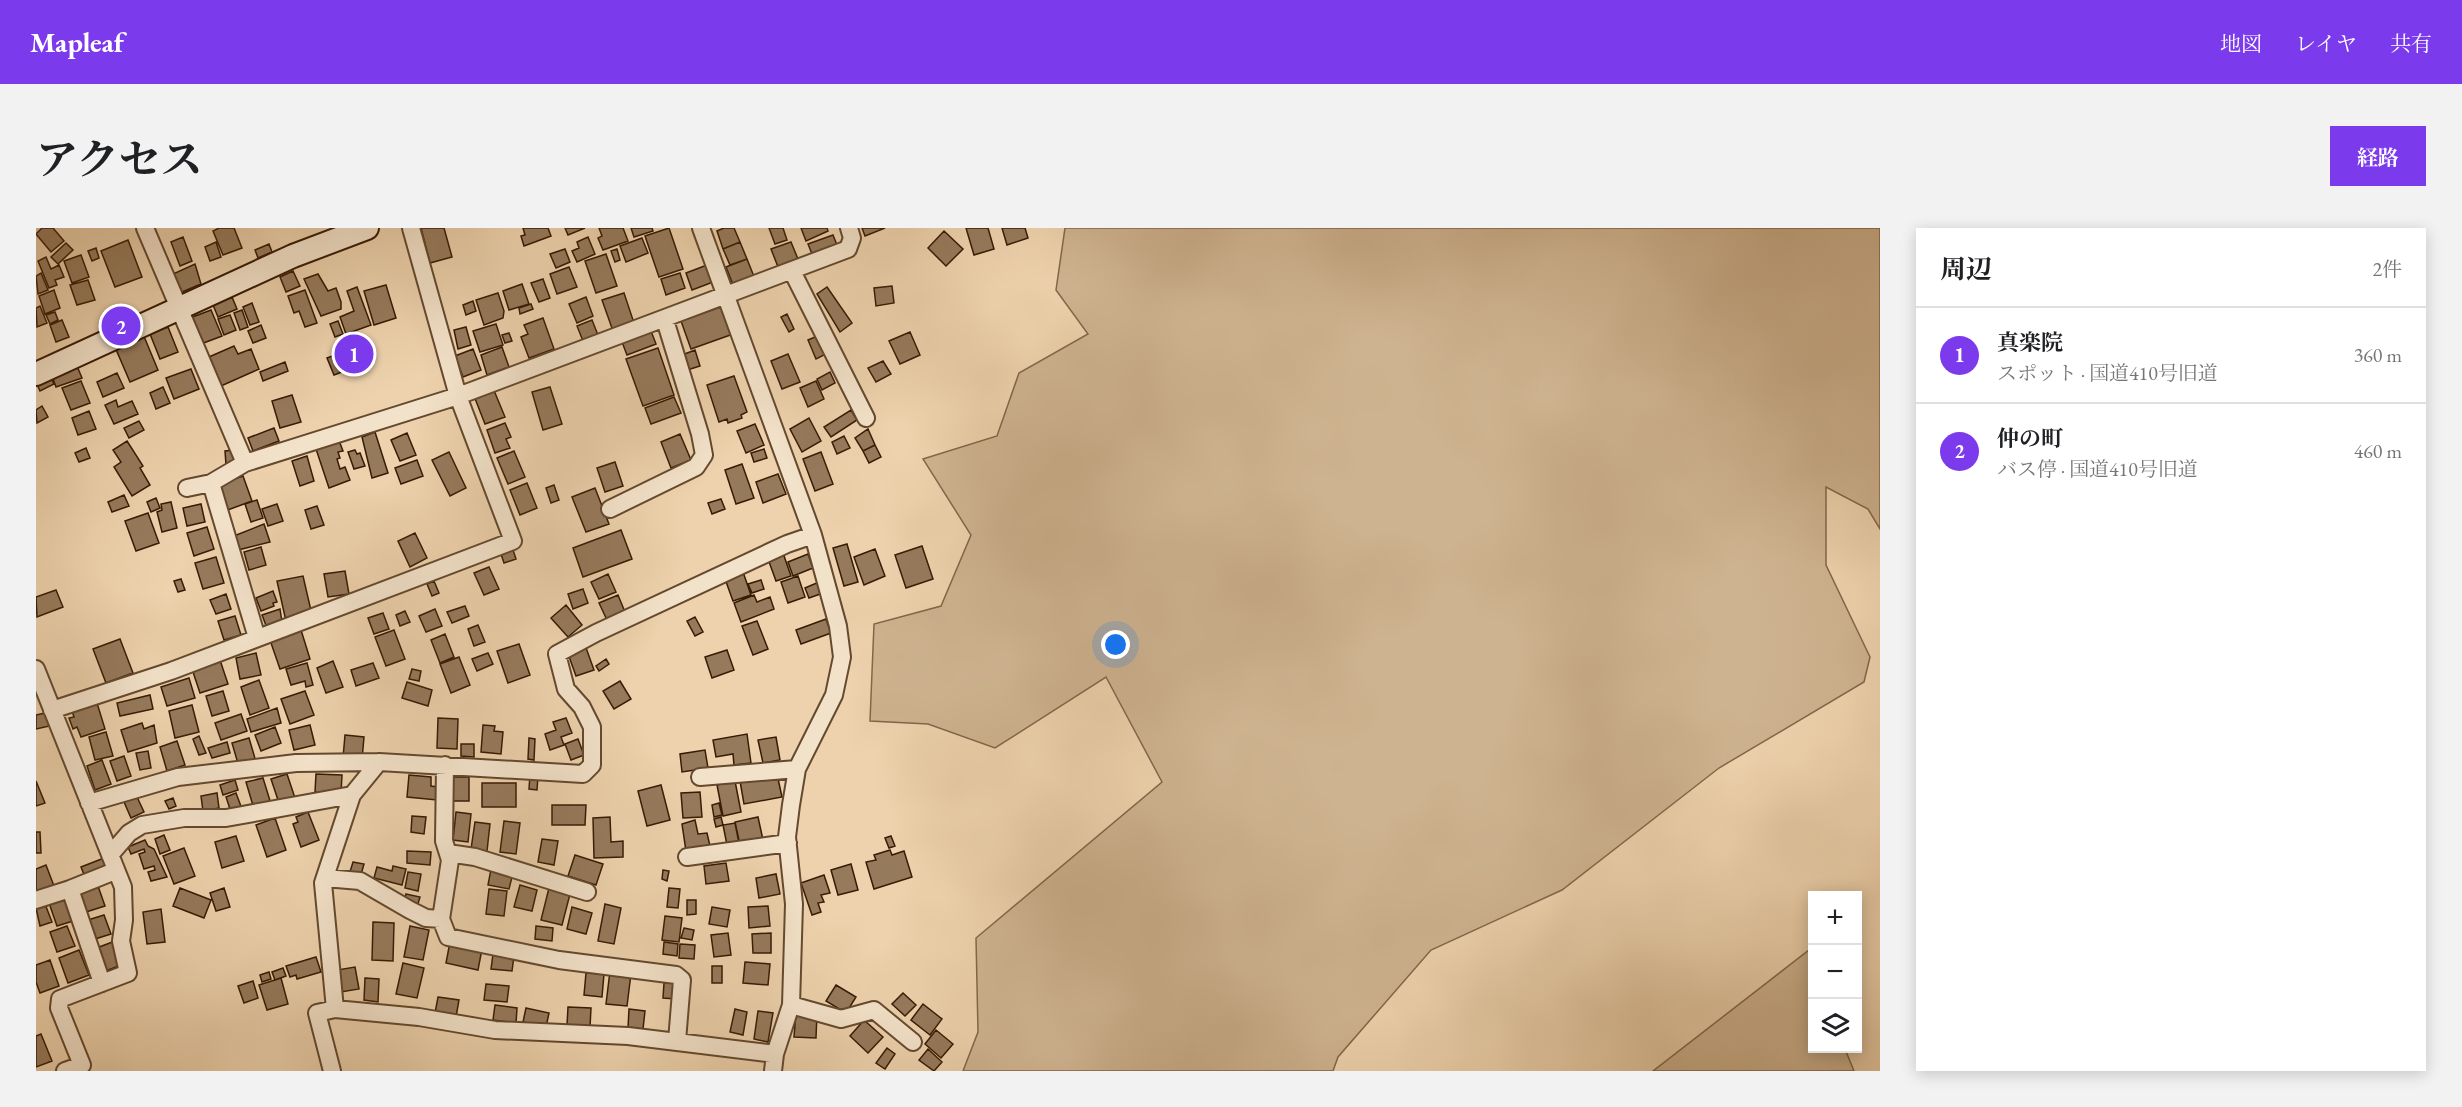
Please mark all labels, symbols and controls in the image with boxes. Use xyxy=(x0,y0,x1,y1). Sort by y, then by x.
text: Mapleaf xyxy=(30,24,124,60)
text: 地図 xyxy=(2220,30,2262,57)
text: レイヤ xyxy=(2295,30,2357,57)
text: 共有 xyxy=(2390,30,2432,57)
button: 経路 xyxy=(2330,126,2426,186)
text: アクセス xyxy=(36,132,203,187)
text: 周辺 xyxy=(1940,252,1992,286)
text: 2件 xyxy=(2372,256,2402,282)
pin: 2 xyxy=(102,304,140,348)
text: 真楽院 xyxy=(1997,328,2063,357)
pin: 1 xyxy=(334,332,374,376)
text: 1 xyxy=(1954,342,1965,368)
text: 360 m xyxy=(2354,342,2402,368)
text: スポット · 国道410号旧道 xyxy=(1997,360,2218,386)
text: 仲の町 xyxy=(1997,424,2063,453)
text: 2 xyxy=(1954,438,1965,464)
text: 460 m xyxy=(2354,438,2402,464)
text: バス停 · 国道410号旧道 xyxy=(1997,456,2198,482)
your location xyxy=(1101,630,1130,659)
map controls xyxy=(1808,891,1862,1053)
button: + xyxy=(1808,891,1862,945)
button: − xyxy=(1808,945,1862,999)
button: layers xyxy=(1808,999,1862,1053)

